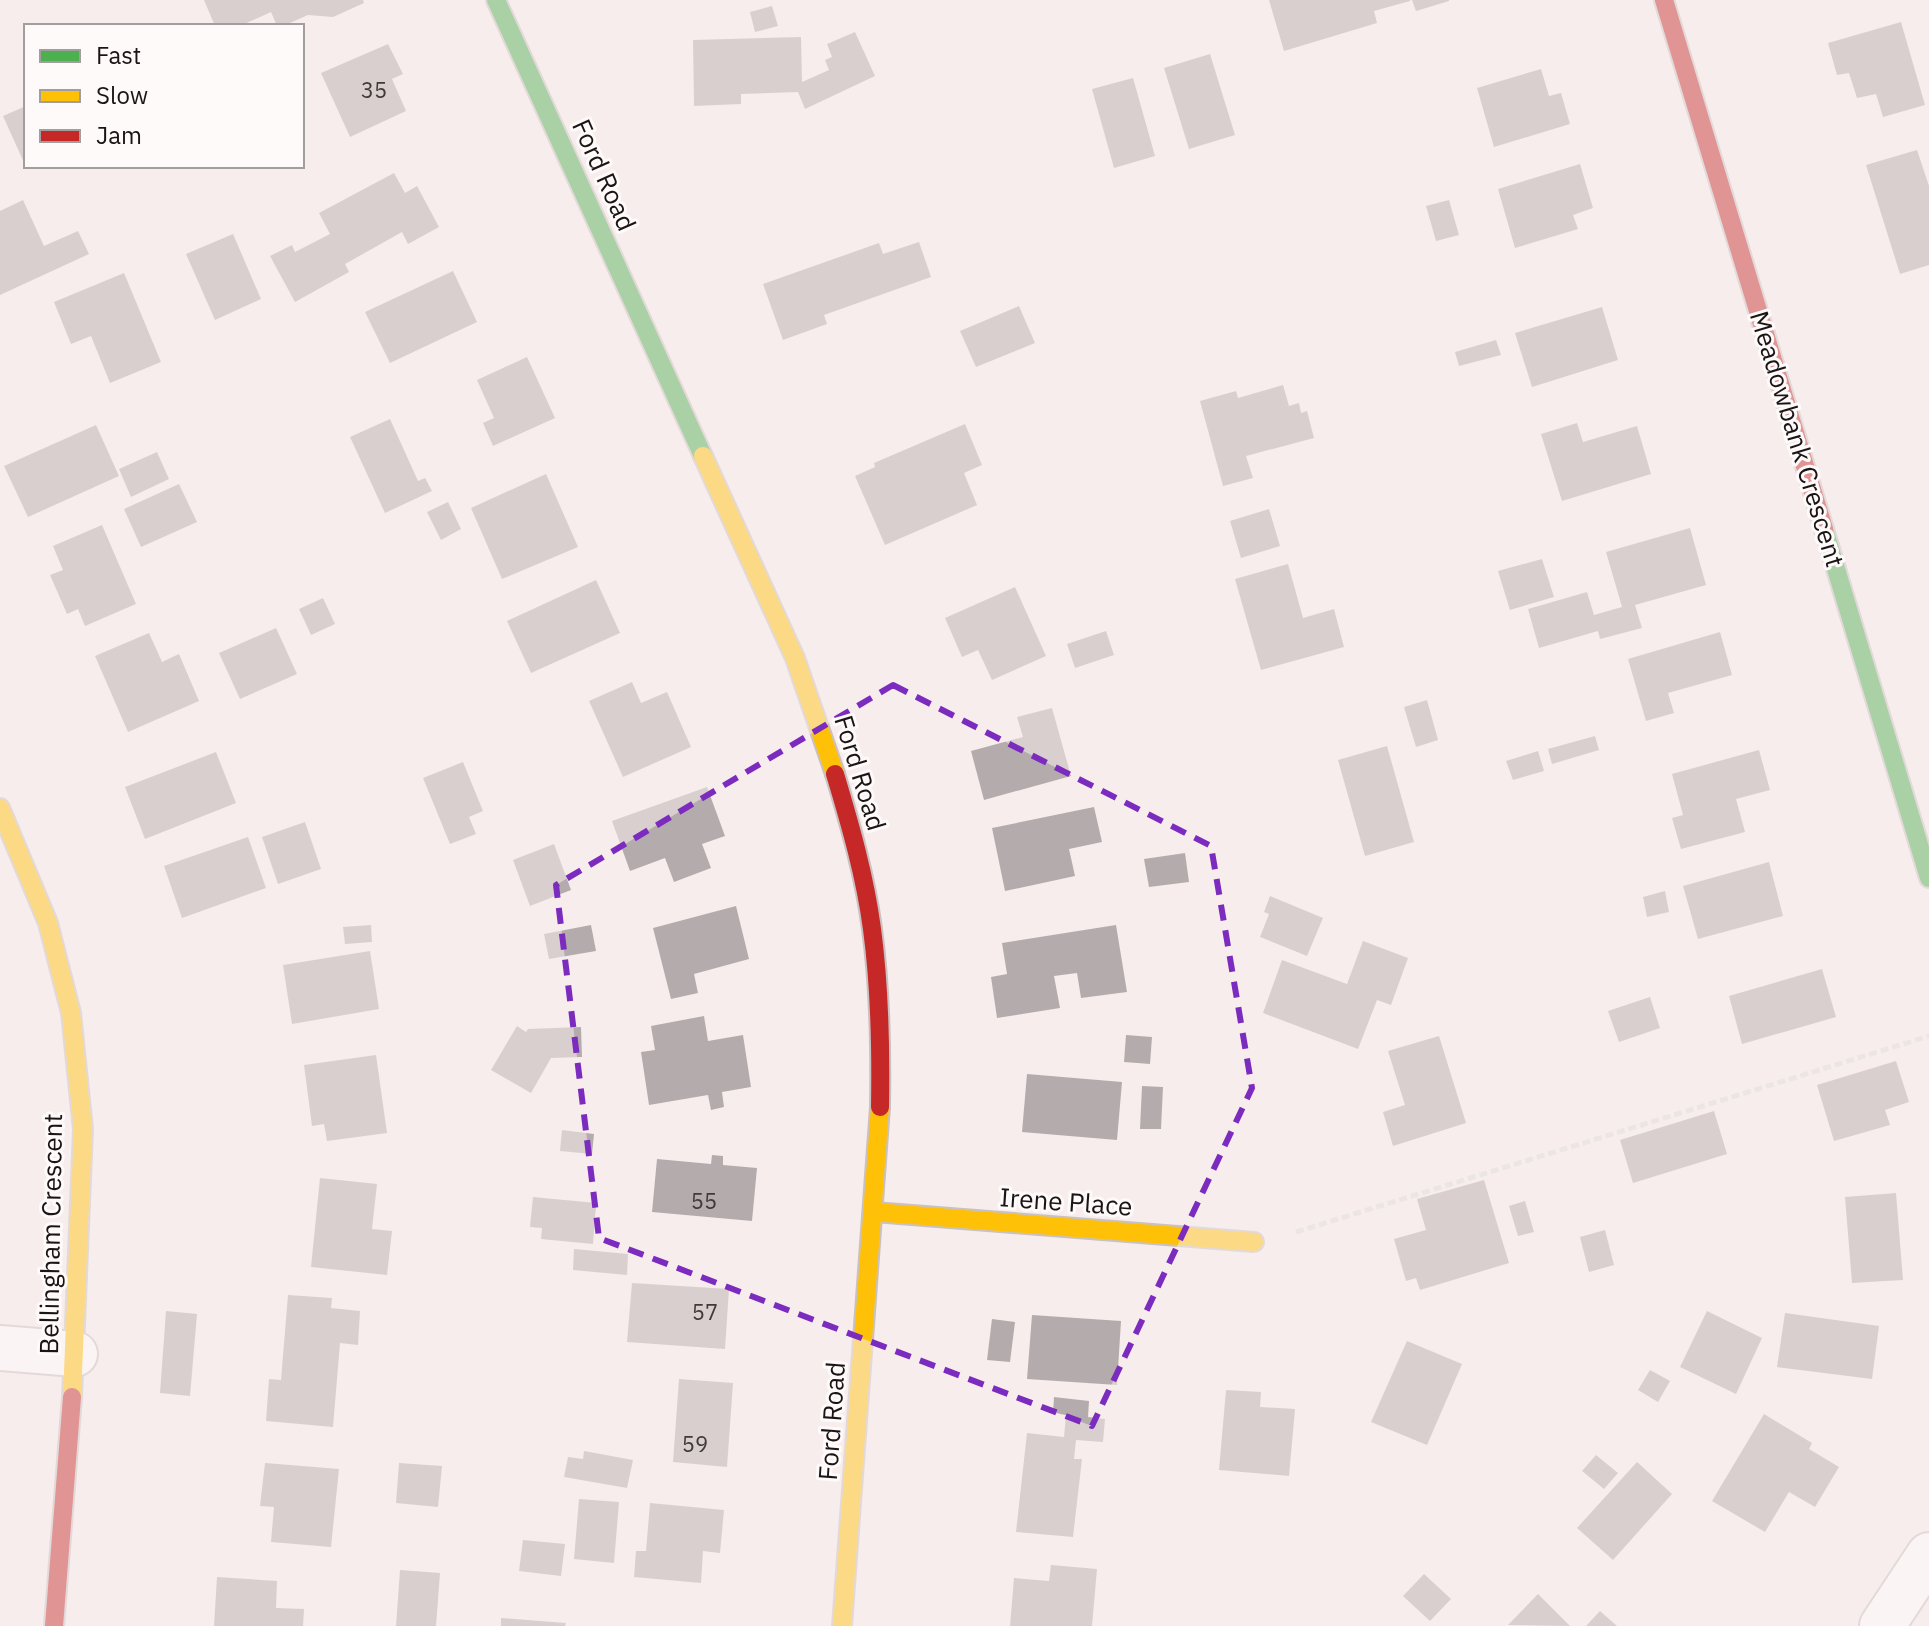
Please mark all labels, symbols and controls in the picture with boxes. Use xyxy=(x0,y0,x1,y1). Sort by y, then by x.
legend xyxy=(24,24,304,168)
text: Fast xyxy=(96,39,141,71)
house number: 35 xyxy=(361,75,387,104)
text: Slow xyxy=(96,79,148,111)
street label: Ford Road xyxy=(565,113,645,236)
text: Jam xyxy=(96,119,142,151)
street label: Meadowbank Crescent xyxy=(1743,307,1853,571)
street label: Ford Road xyxy=(827,711,895,834)
street label: Bellingham Crescent xyxy=(31,1113,69,1355)
street label: Irene Place xyxy=(998,1179,1134,1223)
house number: 55 xyxy=(691,1186,717,1215)
house number: 57 xyxy=(692,1297,718,1326)
street label: Ford Road xyxy=(810,1360,852,1481)
house number: 59 xyxy=(682,1429,708,1458)

